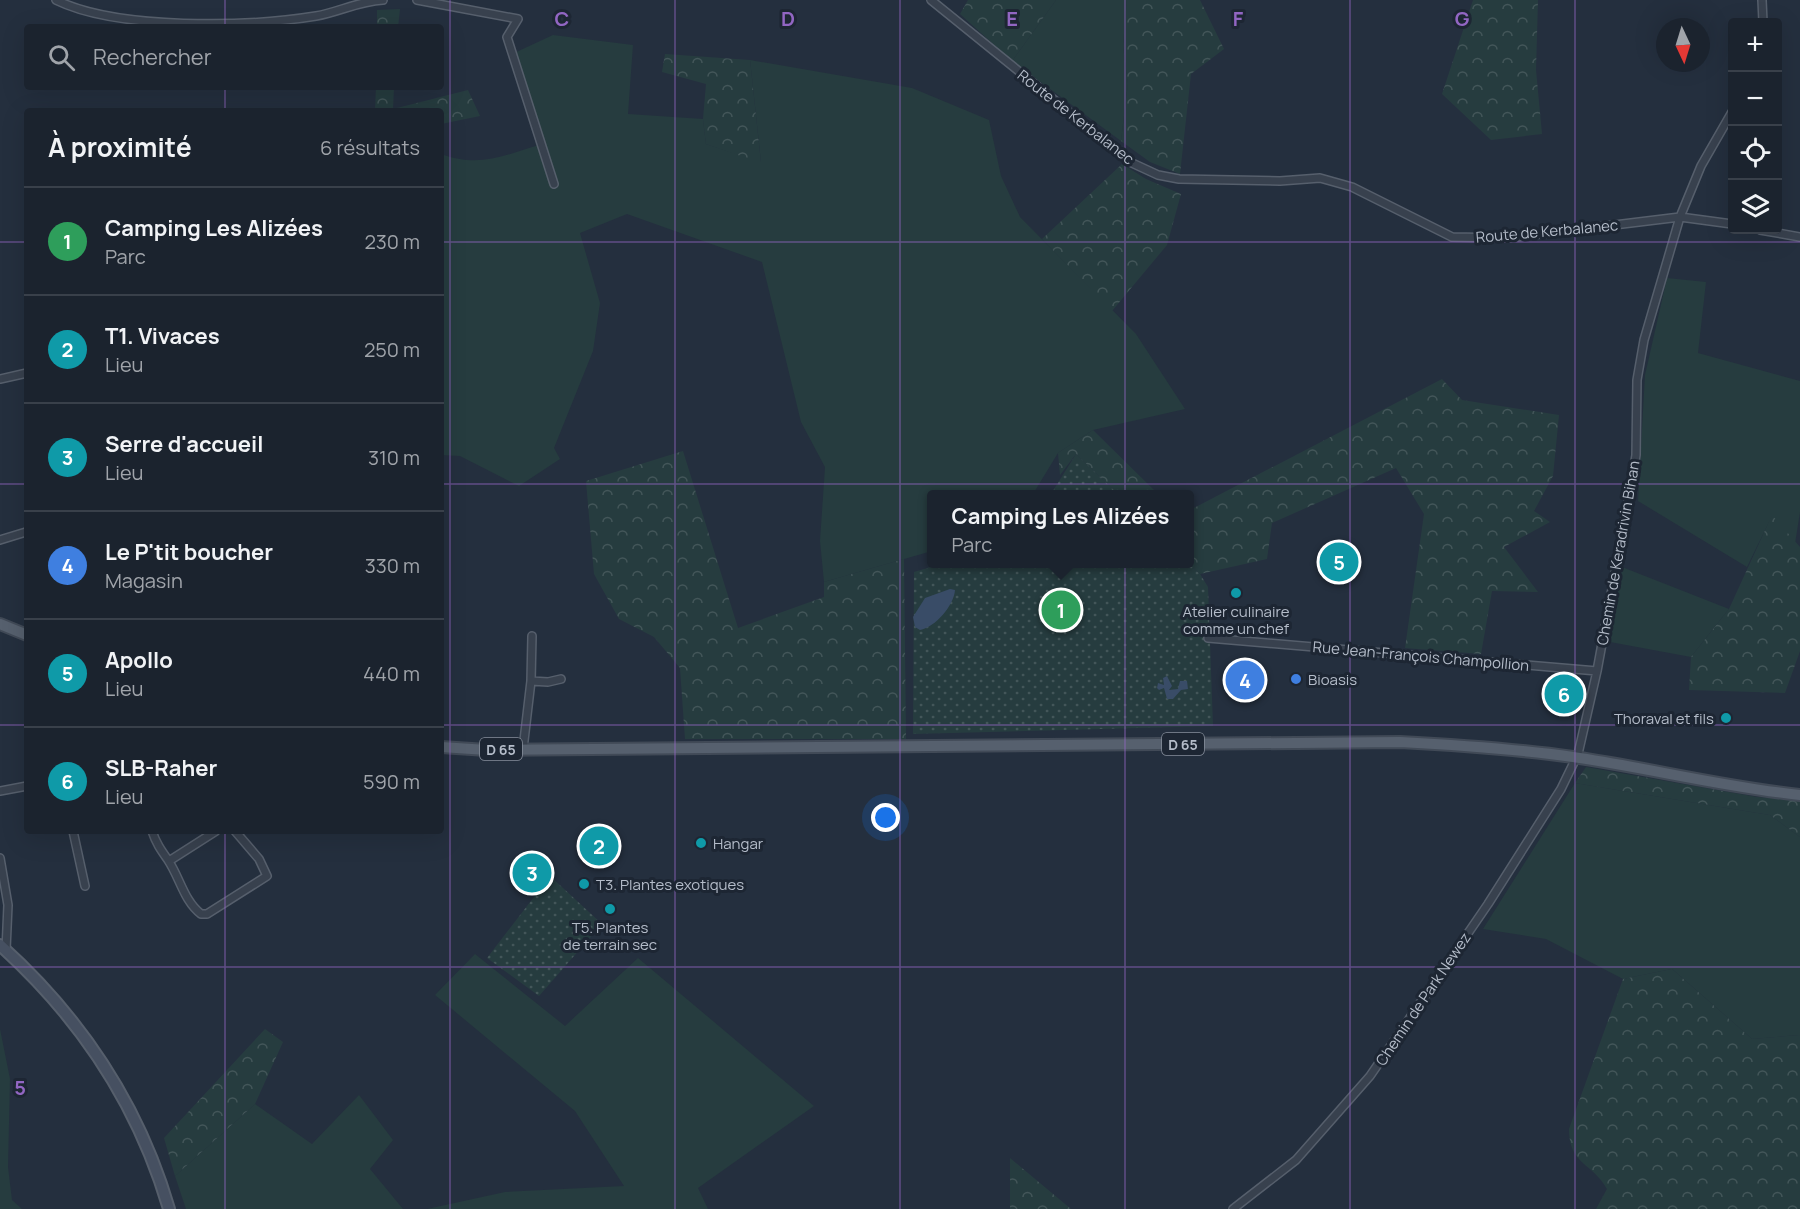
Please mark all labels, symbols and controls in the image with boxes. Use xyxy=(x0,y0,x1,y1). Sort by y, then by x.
text: C xyxy=(555,5,569,32)
text: D xyxy=(781,5,795,32)
text: E xyxy=(1006,5,1018,32)
text: F xyxy=(1233,5,1244,32)
text: G xyxy=(1455,5,1470,32)
north arrow xyxy=(1656,18,1710,72)
map controls xyxy=(1728,18,1782,234)
button: + xyxy=(1728,18,1782,72)
search box xyxy=(24,24,444,90)
icon: search xyxy=(45,41,78,74)
text: Rechercher xyxy=(93,42,212,72)
street label: Route de Kerbalanec xyxy=(1013,65,1139,169)
button: − xyxy=(1728,72,1782,126)
button: locate xyxy=(1728,126,1782,180)
text: À proximité xyxy=(48,129,192,165)
text: 6 résultats xyxy=(320,134,420,161)
button: layers xyxy=(1728,180,1782,234)
text: Camping Les Alizées xyxy=(105,213,323,243)
street label: Route de Kerbalanec xyxy=(1475,214,1619,248)
text: 1 xyxy=(63,228,72,255)
text: 230 m xyxy=(364,228,420,255)
text: Parc xyxy=(105,243,146,270)
text: T1. Vivaces xyxy=(105,321,220,351)
text: 2 xyxy=(62,336,73,363)
text: 250 m xyxy=(364,336,420,363)
text: Lieu xyxy=(105,351,143,378)
text: Serre d'accueil xyxy=(105,429,263,459)
text: 3 xyxy=(62,444,73,471)
text: 310 m xyxy=(368,444,420,471)
text: Lieu xyxy=(105,459,143,486)
street label: Chemin de Keradrivin Bihan xyxy=(1591,459,1645,647)
popup xyxy=(927,490,1194,568)
text: Camping Les Alizées xyxy=(952,501,1170,531)
text: Parc xyxy=(952,531,992,558)
text: Le P'tit boucher xyxy=(105,537,273,567)
pin: 5 xyxy=(1320,540,1358,584)
text: 4 xyxy=(61,552,74,579)
text: 330 m xyxy=(365,552,420,579)
text: Magasin xyxy=(105,567,183,594)
marker: Atelier culinaire comme un chef xyxy=(1229,586,1243,600)
pin: 1 xyxy=(1042,588,1080,632)
place label: Atelier culinaire comme un chef xyxy=(1183,601,1290,639)
street label: Rue Jean-François Champollion xyxy=(1312,636,1530,676)
text: Apollo xyxy=(105,645,173,675)
pin: 4 xyxy=(1226,658,1264,702)
text: 5 xyxy=(62,660,73,687)
text: 440 m xyxy=(363,660,420,687)
place label: Bioasis xyxy=(1308,669,1357,690)
marker: Bioasis xyxy=(1289,672,1303,686)
pin: 6 xyxy=(1544,672,1584,716)
text: Lieu xyxy=(105,675,143,702)
place label: Thoraval et fils xyxy=(1614,708,1714,729)
marker: Thoraval et fils xyxy=(1719,711,1733,725)
road number: D 65 xyxy=(1162,733,1204,755)
road number: D 65 xyxy=(480,738,522,760)
text: SLB-Raher xyxy=(105,753,217,783)
text: 6 xyxy=(61,768,74,795)
text: 590 m xyxy=(363,768,420,795)
text: Lieu xyxy=(105,783,143,810)
your location xyxy=(871,803,900,832)
pin: 2 xyxy=(580,824,618,868)
place label: Hangar xyxy=(713,833,764,854)
marker: Hangar xyxy=(694,836,708,850)
pin: 3 xyxy=(512,850,552,896)
place label: T3. Plantes exotiques xyxy=(596,874,744,895)
marker: T3. Plantes exotiques xyxy=(577,877,591,891)
marker: T5. Plantes de terrain sec xyxy=(603,902,617,916)
place label: T5. Plantes de terrain sec xyxy=(563,917,657,955)
street label: Chemin de Park Newez xyxy=(1371,928,1475,1070)
text: 5 xyxy=(14,1074,26,1101)

